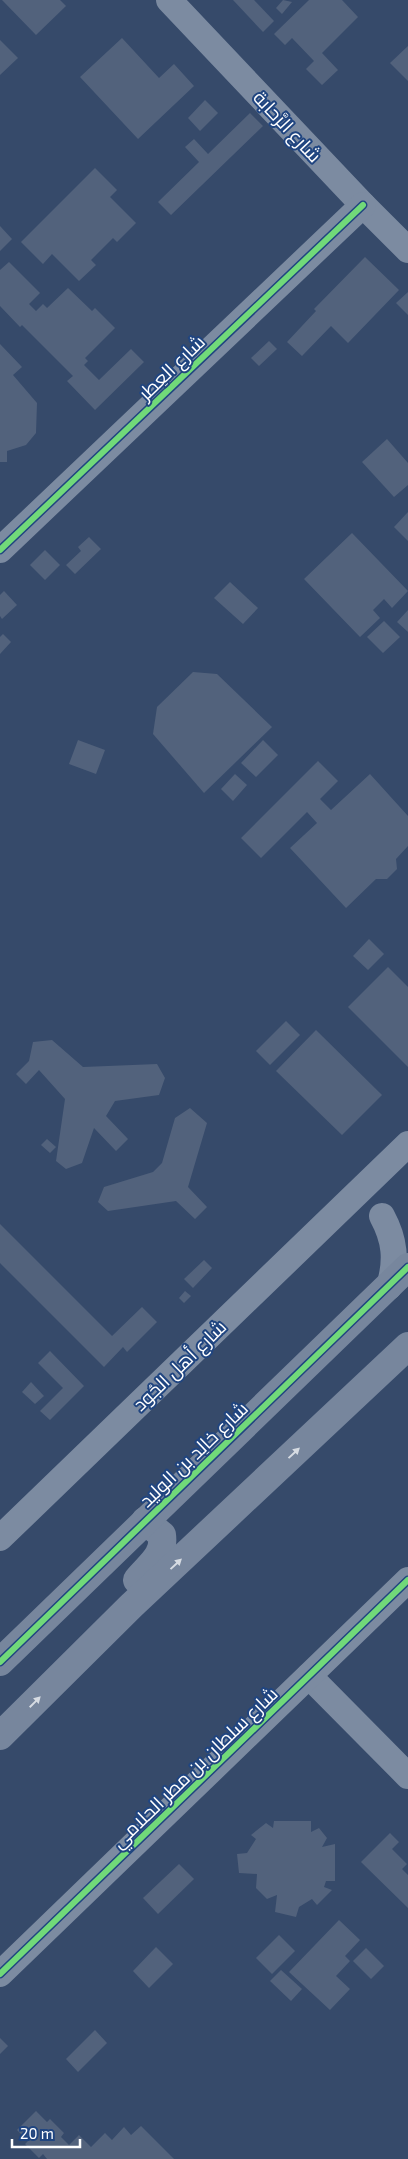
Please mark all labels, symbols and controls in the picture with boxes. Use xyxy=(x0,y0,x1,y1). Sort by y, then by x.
street label: شارع الرَّحابة xyxy=(247,86,327,169)
street label: شارع العِطر xyxy=(132,330,211,407)
street label: شارع أهل الجُود xyxy=(128,1315,233,1417)
street label: شارع خالِد بن الوليد xyxy=(134,1397,254,1514)
one-way arrow xyxy=(288,1447,300,1459)
one-way arrow xyxy=(170,1558,182,1570)
street label: شارع سلطان بن مطر الحلامي xyxy=(106,1682,285,1855)
one-way arrow xyxy=(28,1696,40,1708)
scale bar xyxy=(12,2116,80,2148)
text: 20 m xyxy=(20,2124,54,2142)

